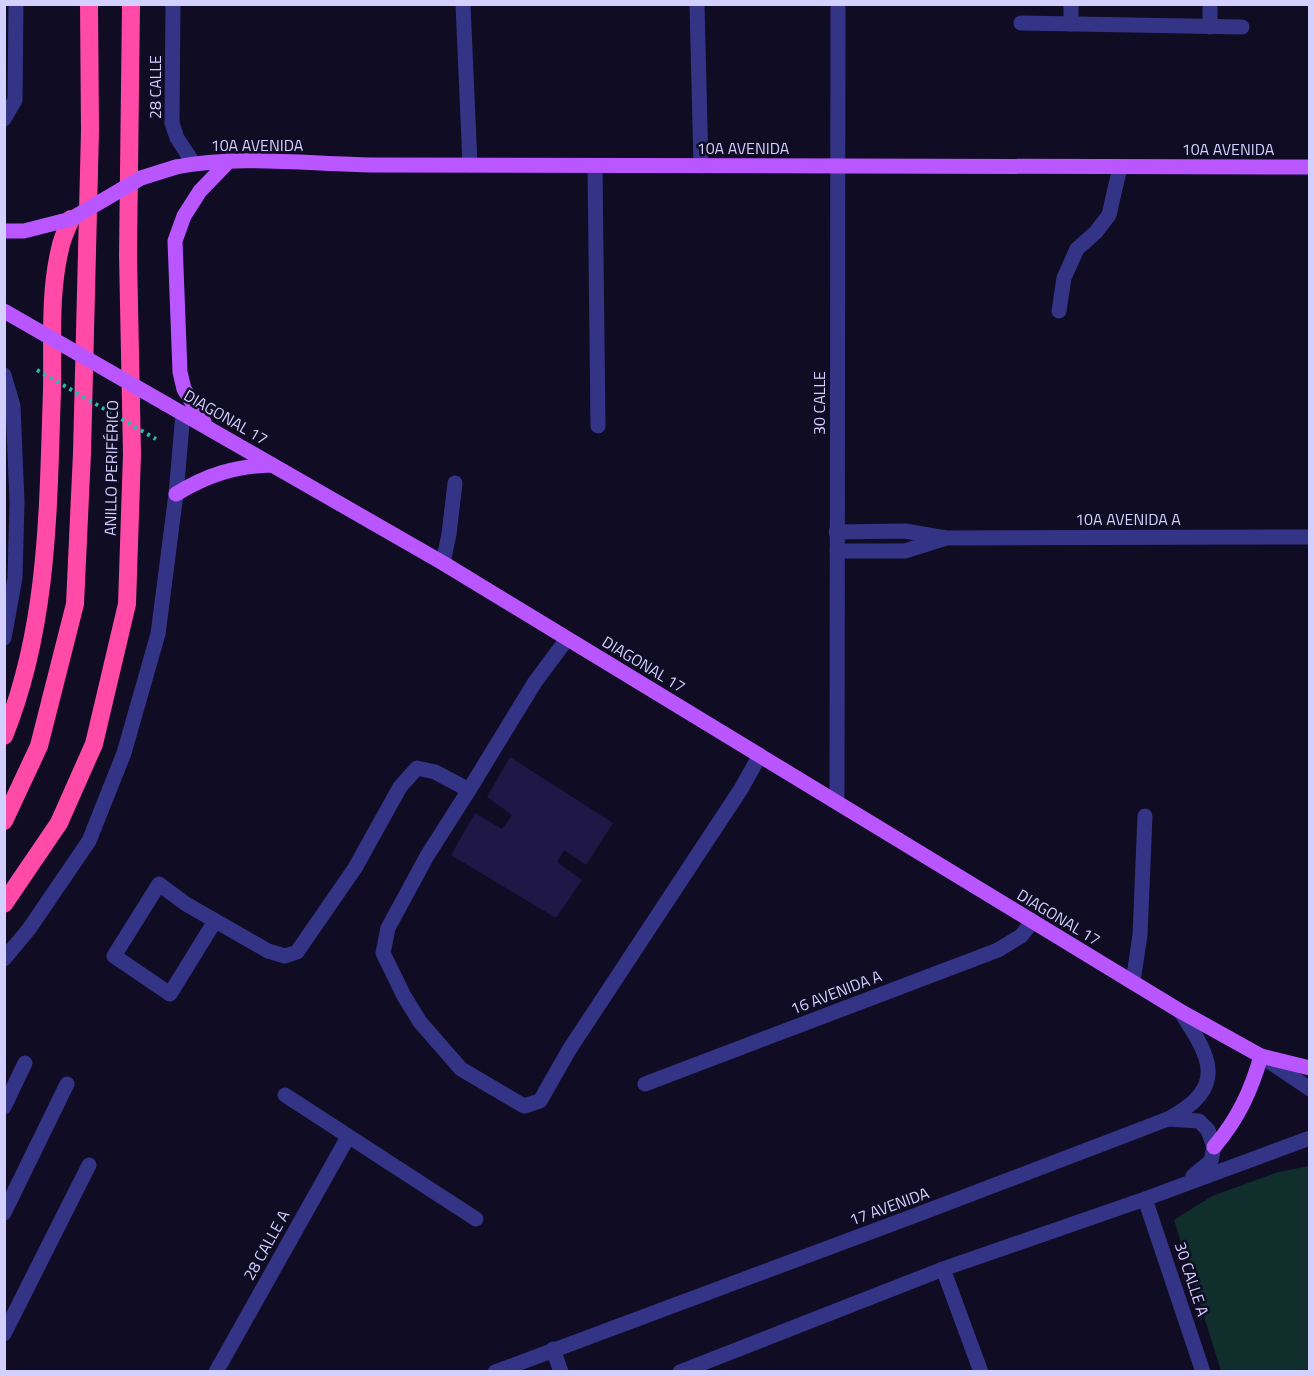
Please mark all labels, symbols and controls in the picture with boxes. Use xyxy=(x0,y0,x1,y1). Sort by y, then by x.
street label: 28 CALLE xyxy=(143,55,167,119)
street label: 10A AVENIDA xyxy=(211,133,304,157)
street label: 10A AVENIDA xyxy=(697,136,790,160)
street label: 10A AVENIDA xyxy=(1182,137,1275,161)
street label: 30 CALLE xyxy=(807,371,831,435)
street label: DIAGONAL 17 xyxy=(180,383,272,451)
street label: ANILLO PERIFÉRICO xyxy=(98,400,124,536)
street label: 10A AVENIDA A xyxy=(1075,507,1181,531)
street label: DIAGONAL 17 xyxy=(598,630,690,698)
street label: DIAGONAL 17 xyxy=(1013,883,1105,951)
street label: 16 AVENIDA A xyxy=(787,963,886,1020)
street label: 17 AVENIDA xyxy=(846,1180,933,1231)
street label: 28 CALLE A xyxy=(237,1205,295,1284)
street label: 30 CALLE A xyxy=(1169,1239,1215,1320)

